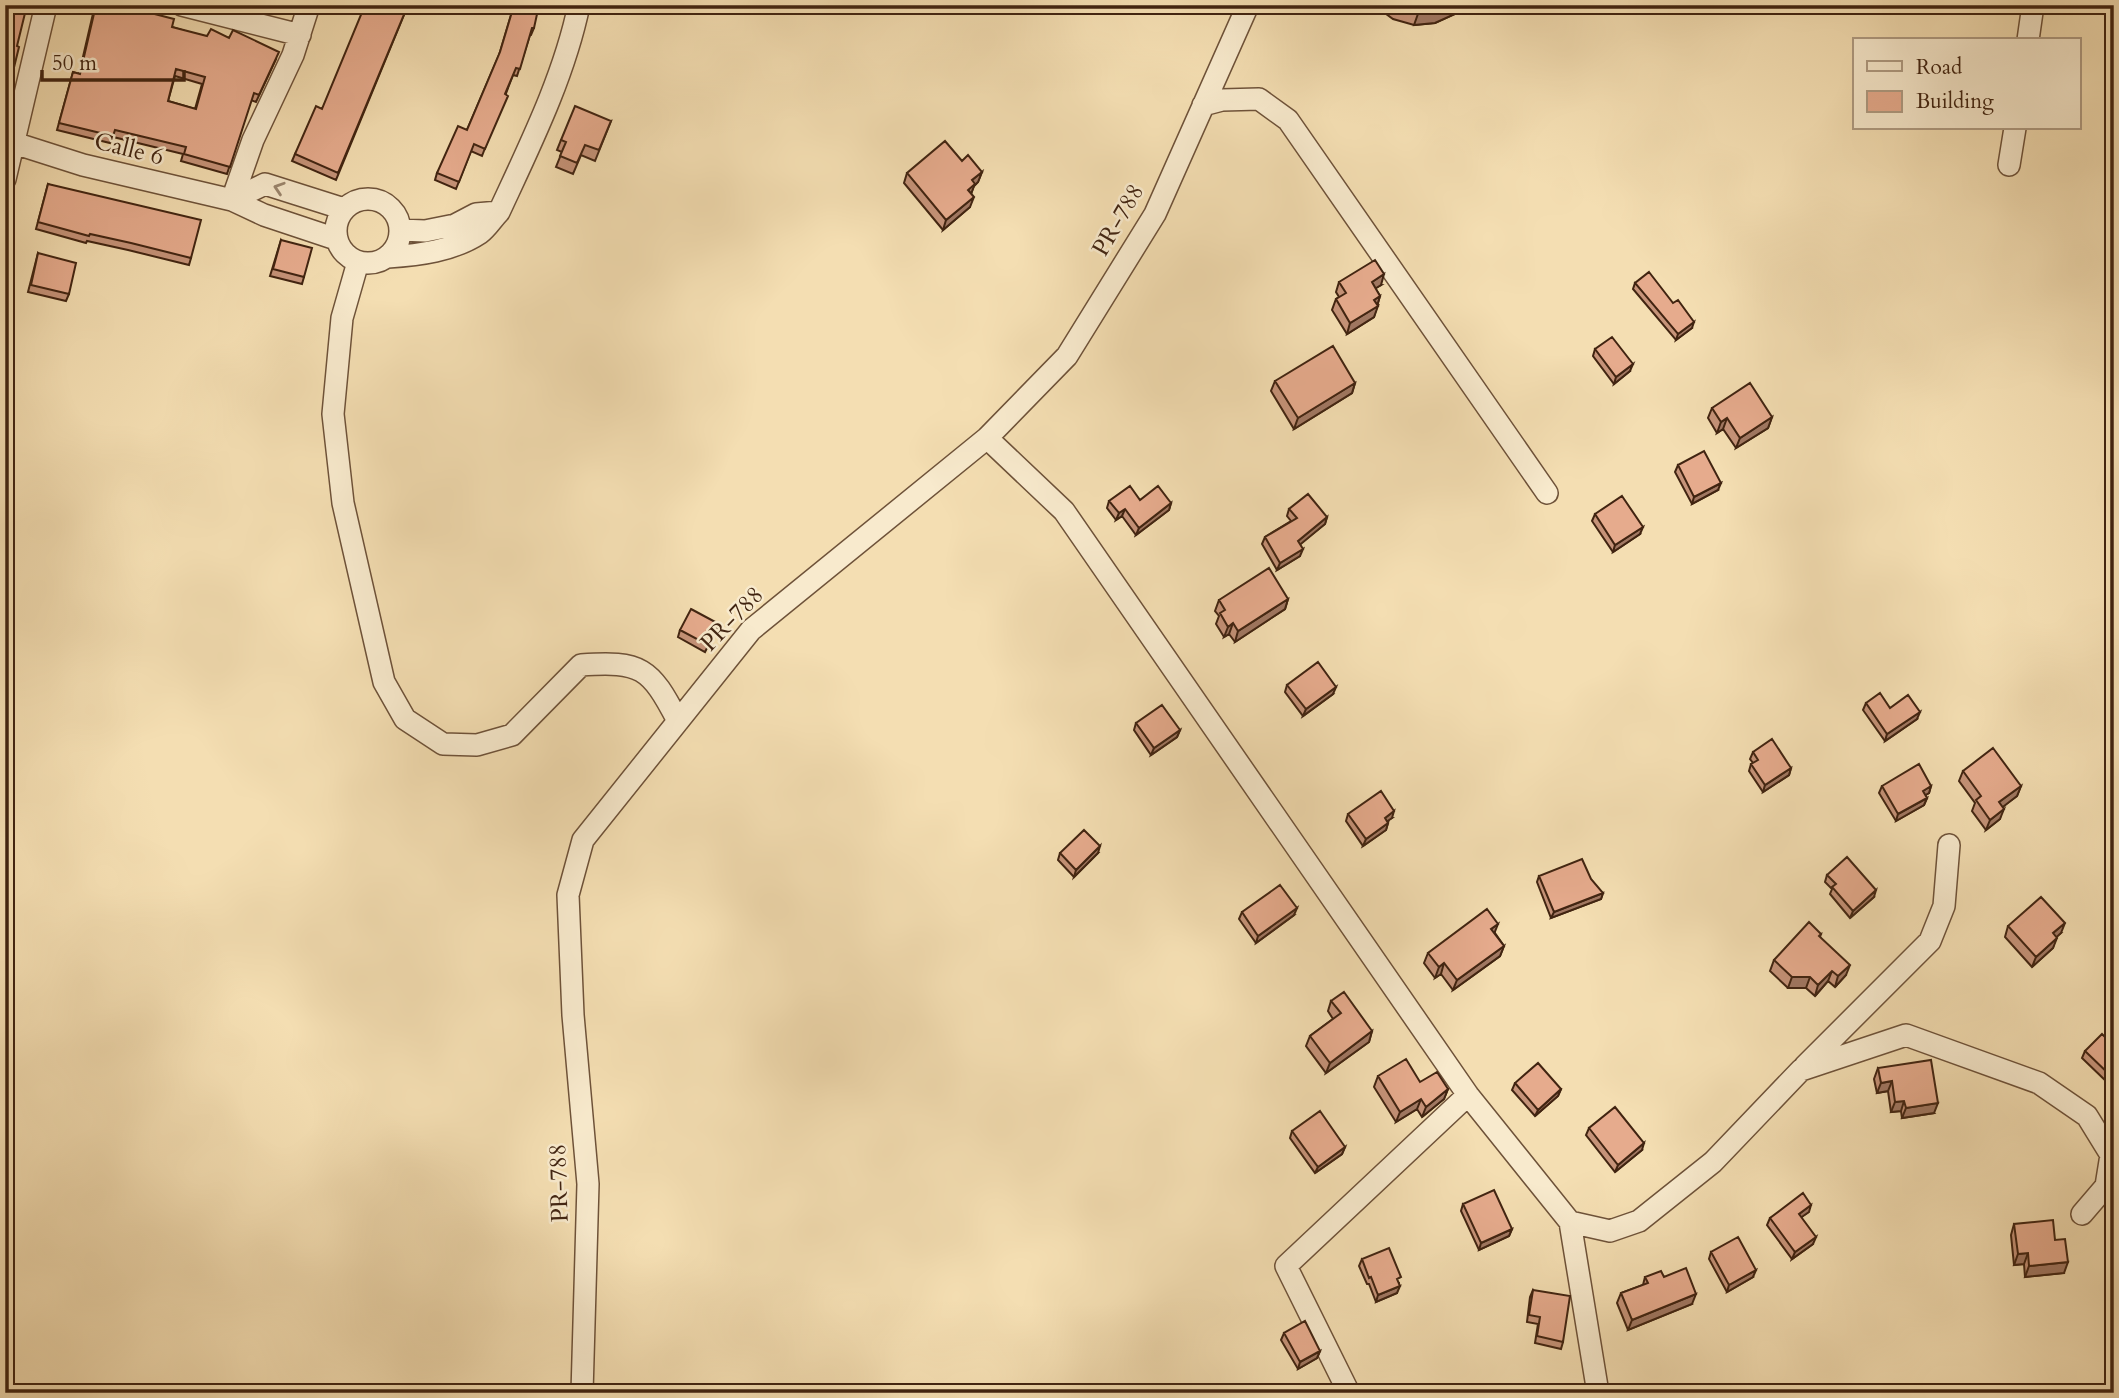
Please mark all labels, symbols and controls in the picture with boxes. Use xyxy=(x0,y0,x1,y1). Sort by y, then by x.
scale bar xyxy=(42,38,184,82)
legend xyxy=(1853,38,2080,130)
text: 50 m xyxy=(52,49,97,78)
text: Road xyxy=(1916,53,1962,82)
text: Building xyxy=(1916,87,1994,116)
street label: Calle 6 xyxy=(91,124,167,174)
street label: PR-788 xyxy=(1084,178,1152,262)
one-way arrow xyxy=(273,182,285,196)
street label: PR-788 xyxy=(693,579,771,659)
street label: PR-788 xyxy=(541,1143,577,1223)

